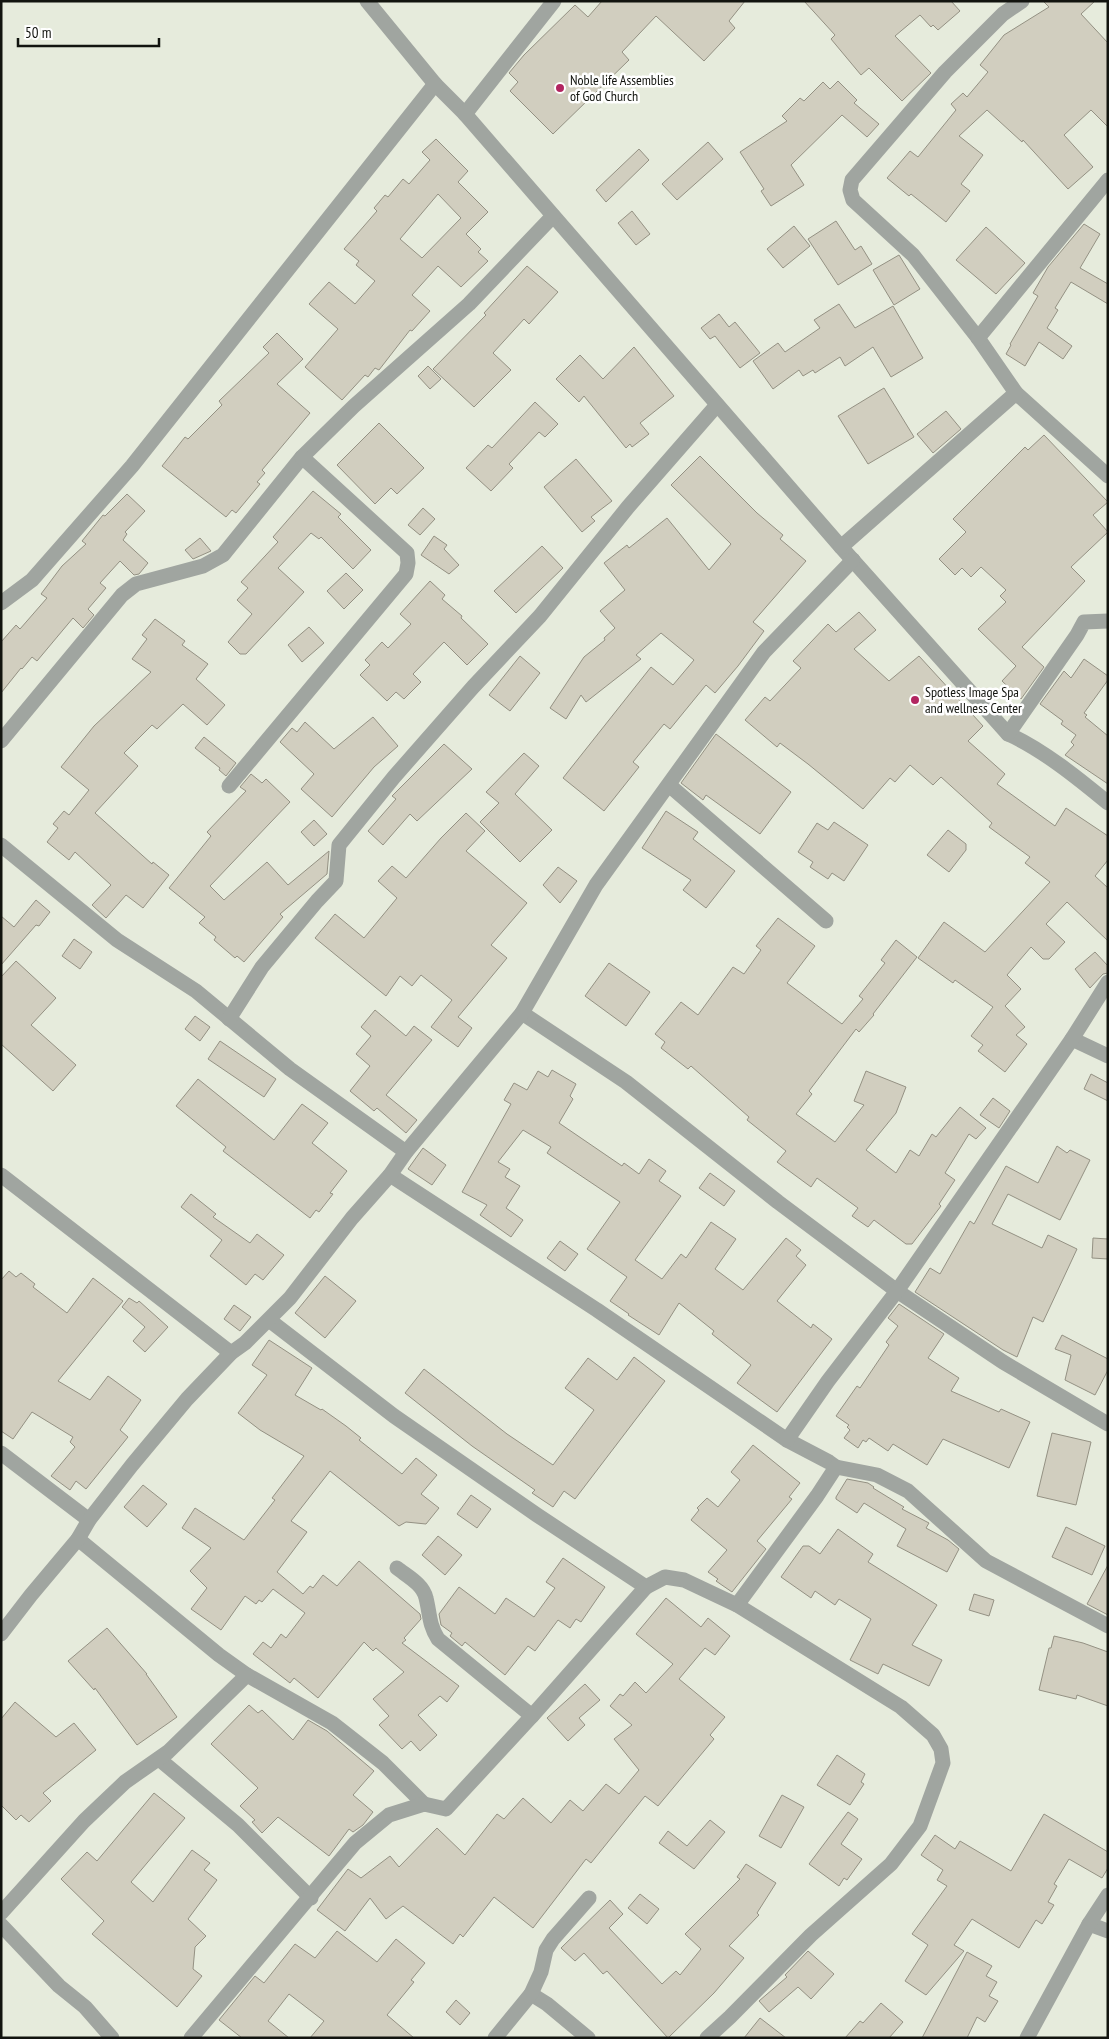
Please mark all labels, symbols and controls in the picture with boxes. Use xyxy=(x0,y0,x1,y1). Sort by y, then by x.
scale bar xyxy=(18,15,159,47)
text: 50 m xyxy=(25,23,51,42)
place label: Noble life Assemblies of God Church xyxy=(570,71,674,105)
marker: Noble life Assemblies of God Church xyxy=(554,82,566,94)
place label: Spotless Image Spa and wellness Center xyxy=(925,683,1022,717)
marker: Spotless Image Spa and wellness Center xyxy=(909,694,921,706)

